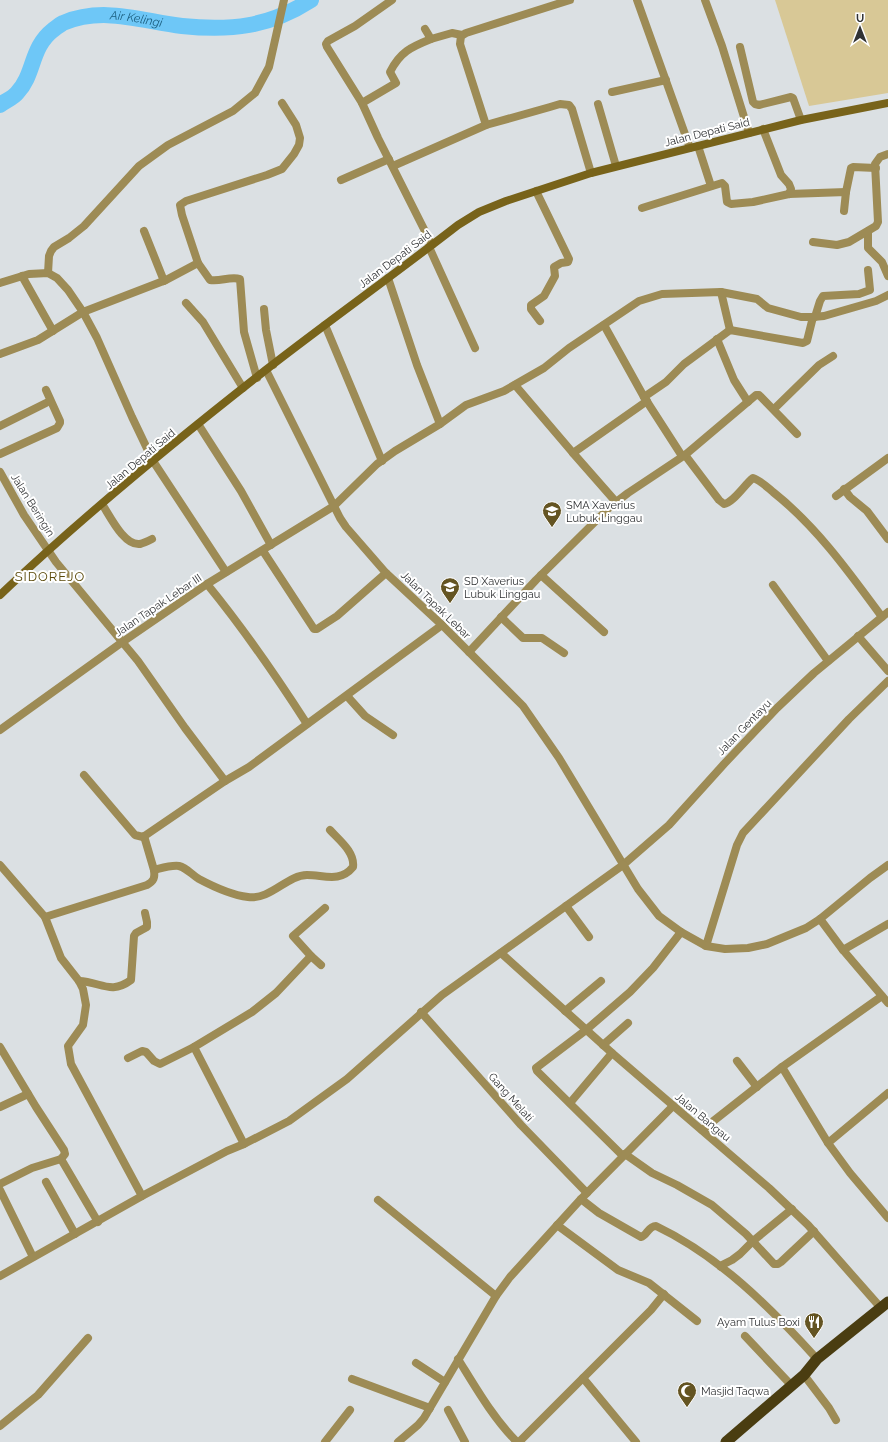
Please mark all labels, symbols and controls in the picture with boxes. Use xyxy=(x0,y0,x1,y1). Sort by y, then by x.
water label: Air Kelingi xyxy=(109,8,164,30)
north arrow xyxy=(840,8,880,48)
text: U xyxy=(856,12,864,25)
street label: Jalan Depati Said xyxy=(663,116,751,149)
street label: Jalan Depati Said xyxy=(357,228,434,291)
street label: Jalan Depati Said xyxy=(103,426,178,492)
street label: Jalan Beringin xyxy=(8,472,57,539)
place label: SMA Xaverius Lubuk Linggau xyxy=(566,499,642,525)
school or university icon: SMA Xaverius Lubuk Linggau xyxy=(541,500,563,528)
district label: SIDOREJO xyxy=(15,569,85,584)
street label: Jalan Tapak Lebar xyxy=(398,569,473,642)
street label: Jalan Tapak Lebar III xyxy=(112,571,204,639)
place label: SD Xaverius Lubuk Linggau xyxy=(464,575,540,601)
school or university icon: SD Xaverius Lubuk Linggau xyxy=(439,576,461,604)
street label: Jalan Gentayu xyxy=(715,697,774,758)
street label: Gang Melati xyxy=(485,1070,536,1124)
street label: Jalan Bangau xyxy=(672,1090,733,1144)
restaurant icon: Ayam Tulus Boxi xyxy=(803,1311,825,1339)
place label: Ayam Tulus Boxi xyxy=(717,1316,800,1329)
mosque icon: Masjid Taqwa xyxy=(676,1380,698,1408)
place label: Masjid Taqwa xyxy=(701,1385,769,1398)

